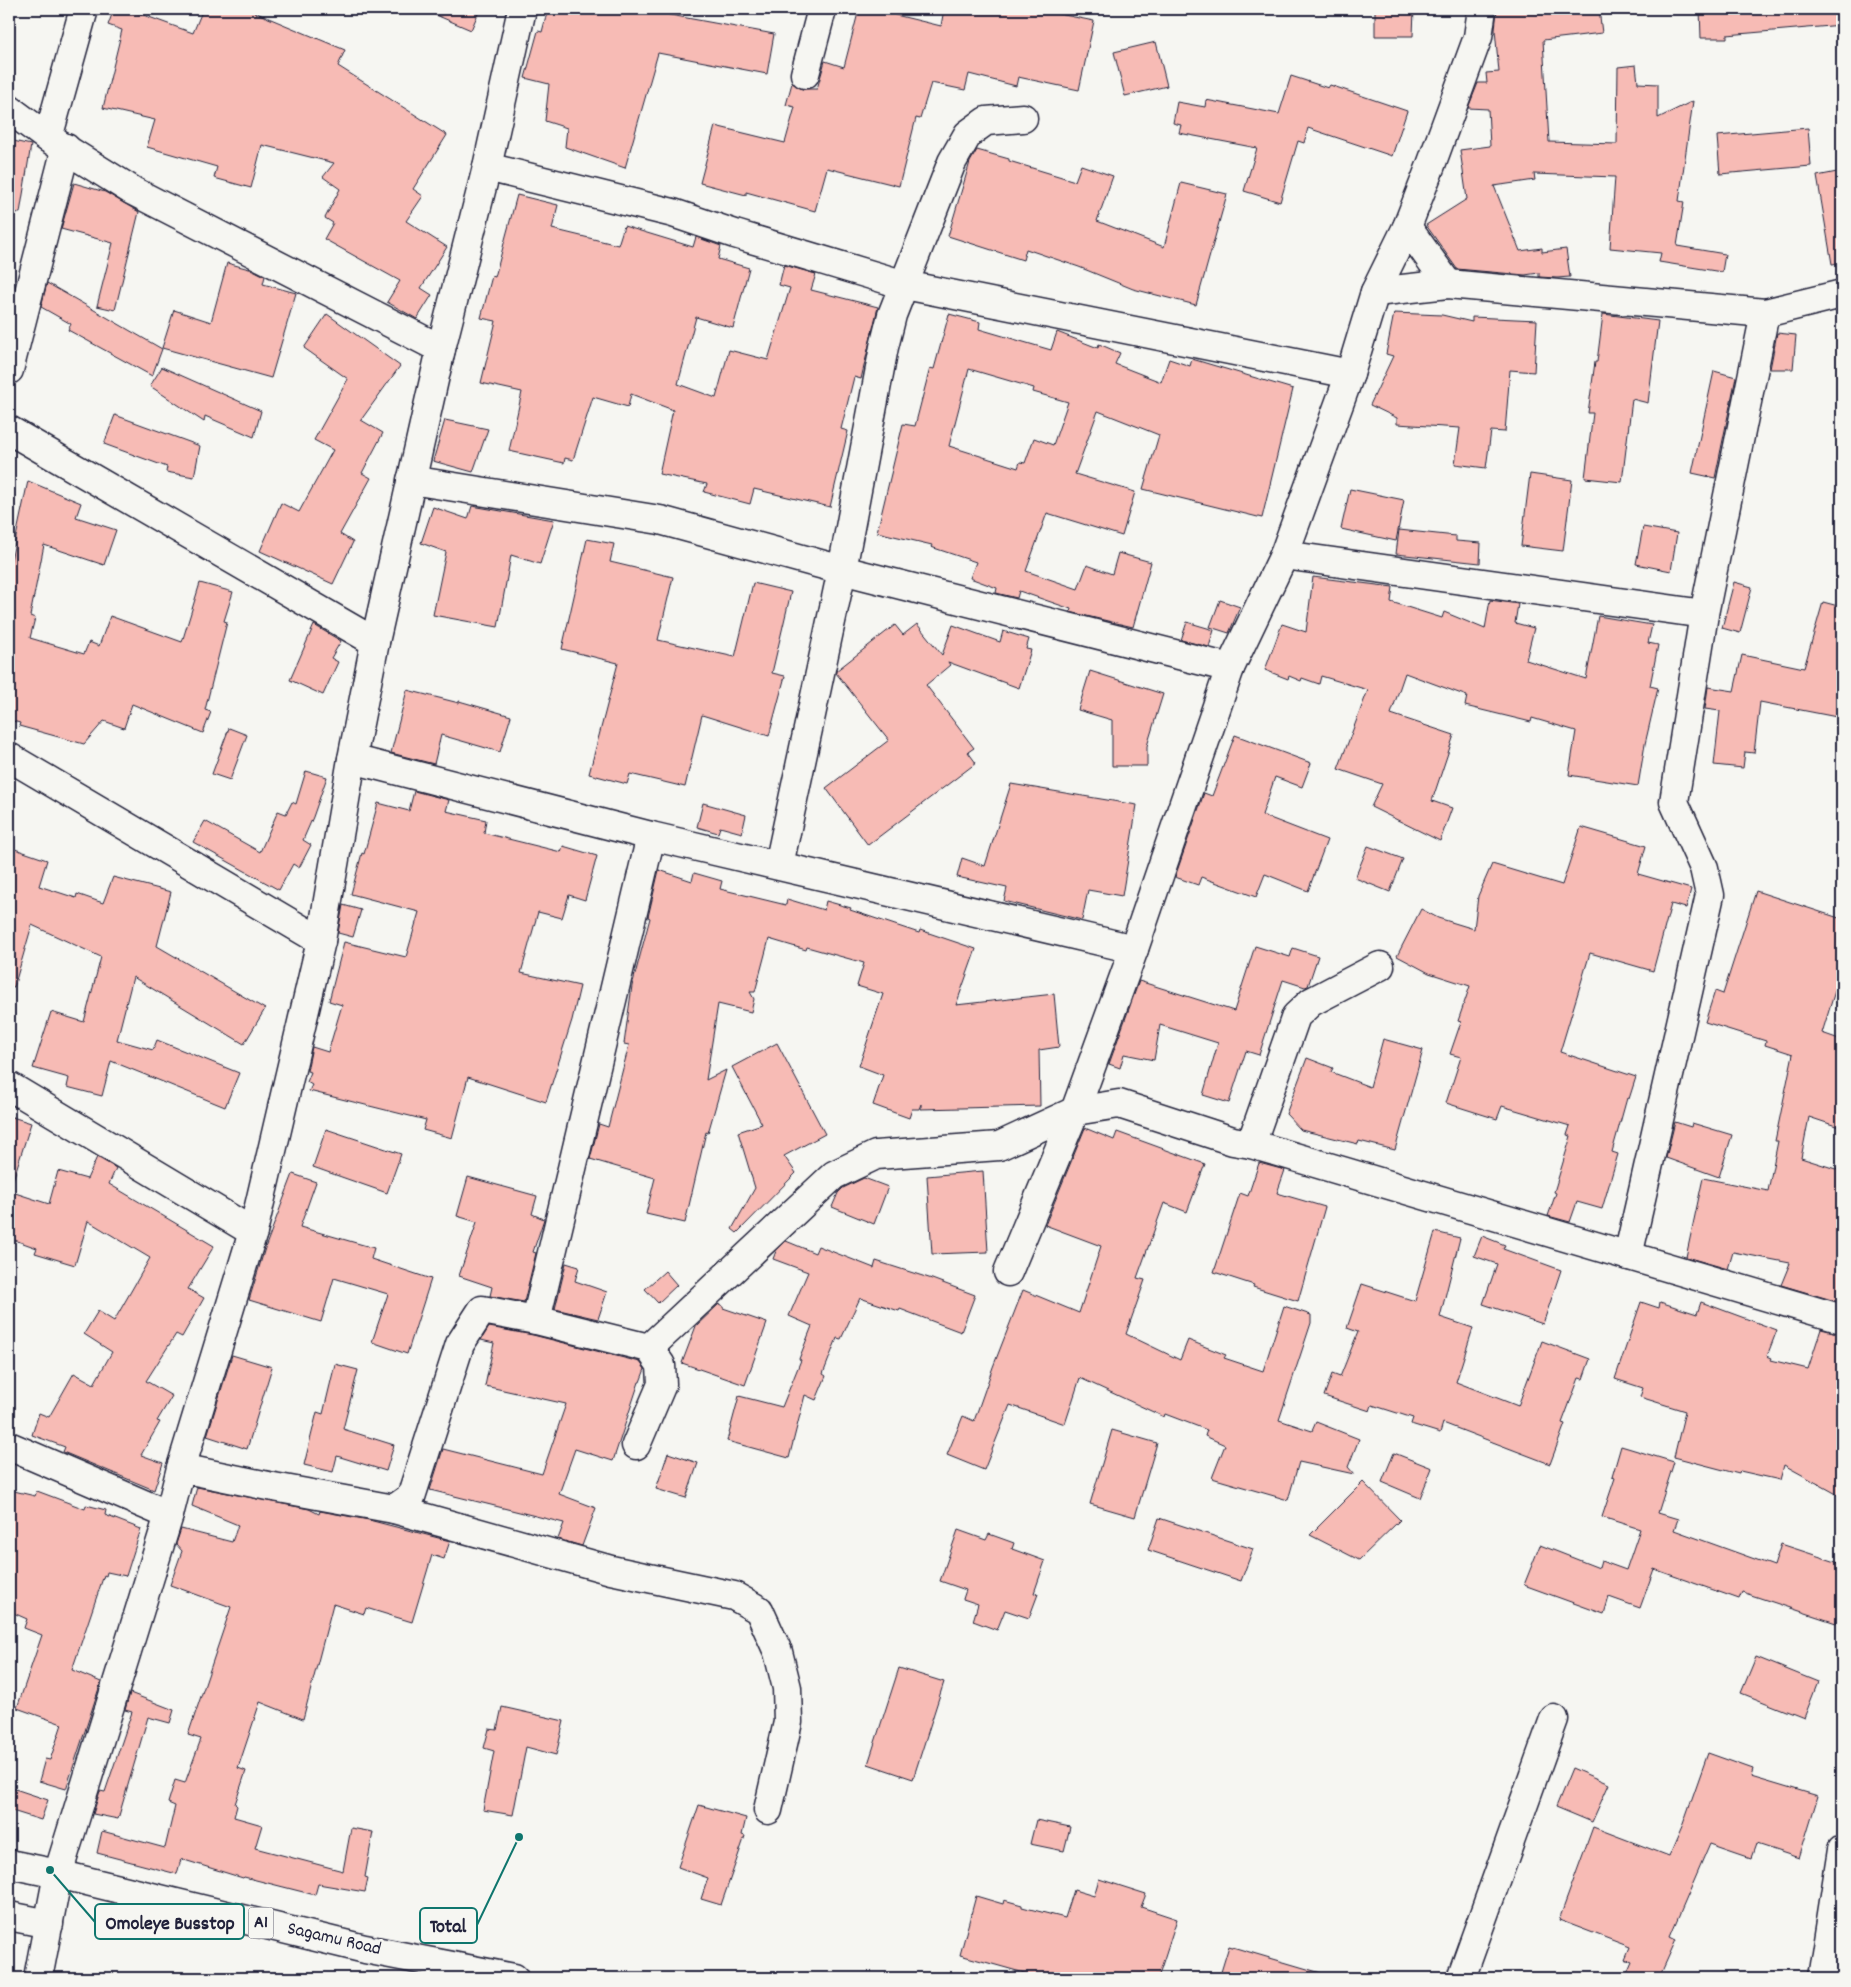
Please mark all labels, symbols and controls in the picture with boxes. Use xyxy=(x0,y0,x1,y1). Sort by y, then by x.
callout: Omoleye Busstop xyxy=(95,1904,244,1939)
road number: A1 xyxy=(248,1908,274,1939)
callout: Total xyxy=(420,1908,477,1943)
text: Omoleye Busstop xyxy=(105,1911,235,1939)
text: Total xyxy=(430,1914,467,1942)
street label: Sagamu Road xyxy=(284,1916,384,1964)

